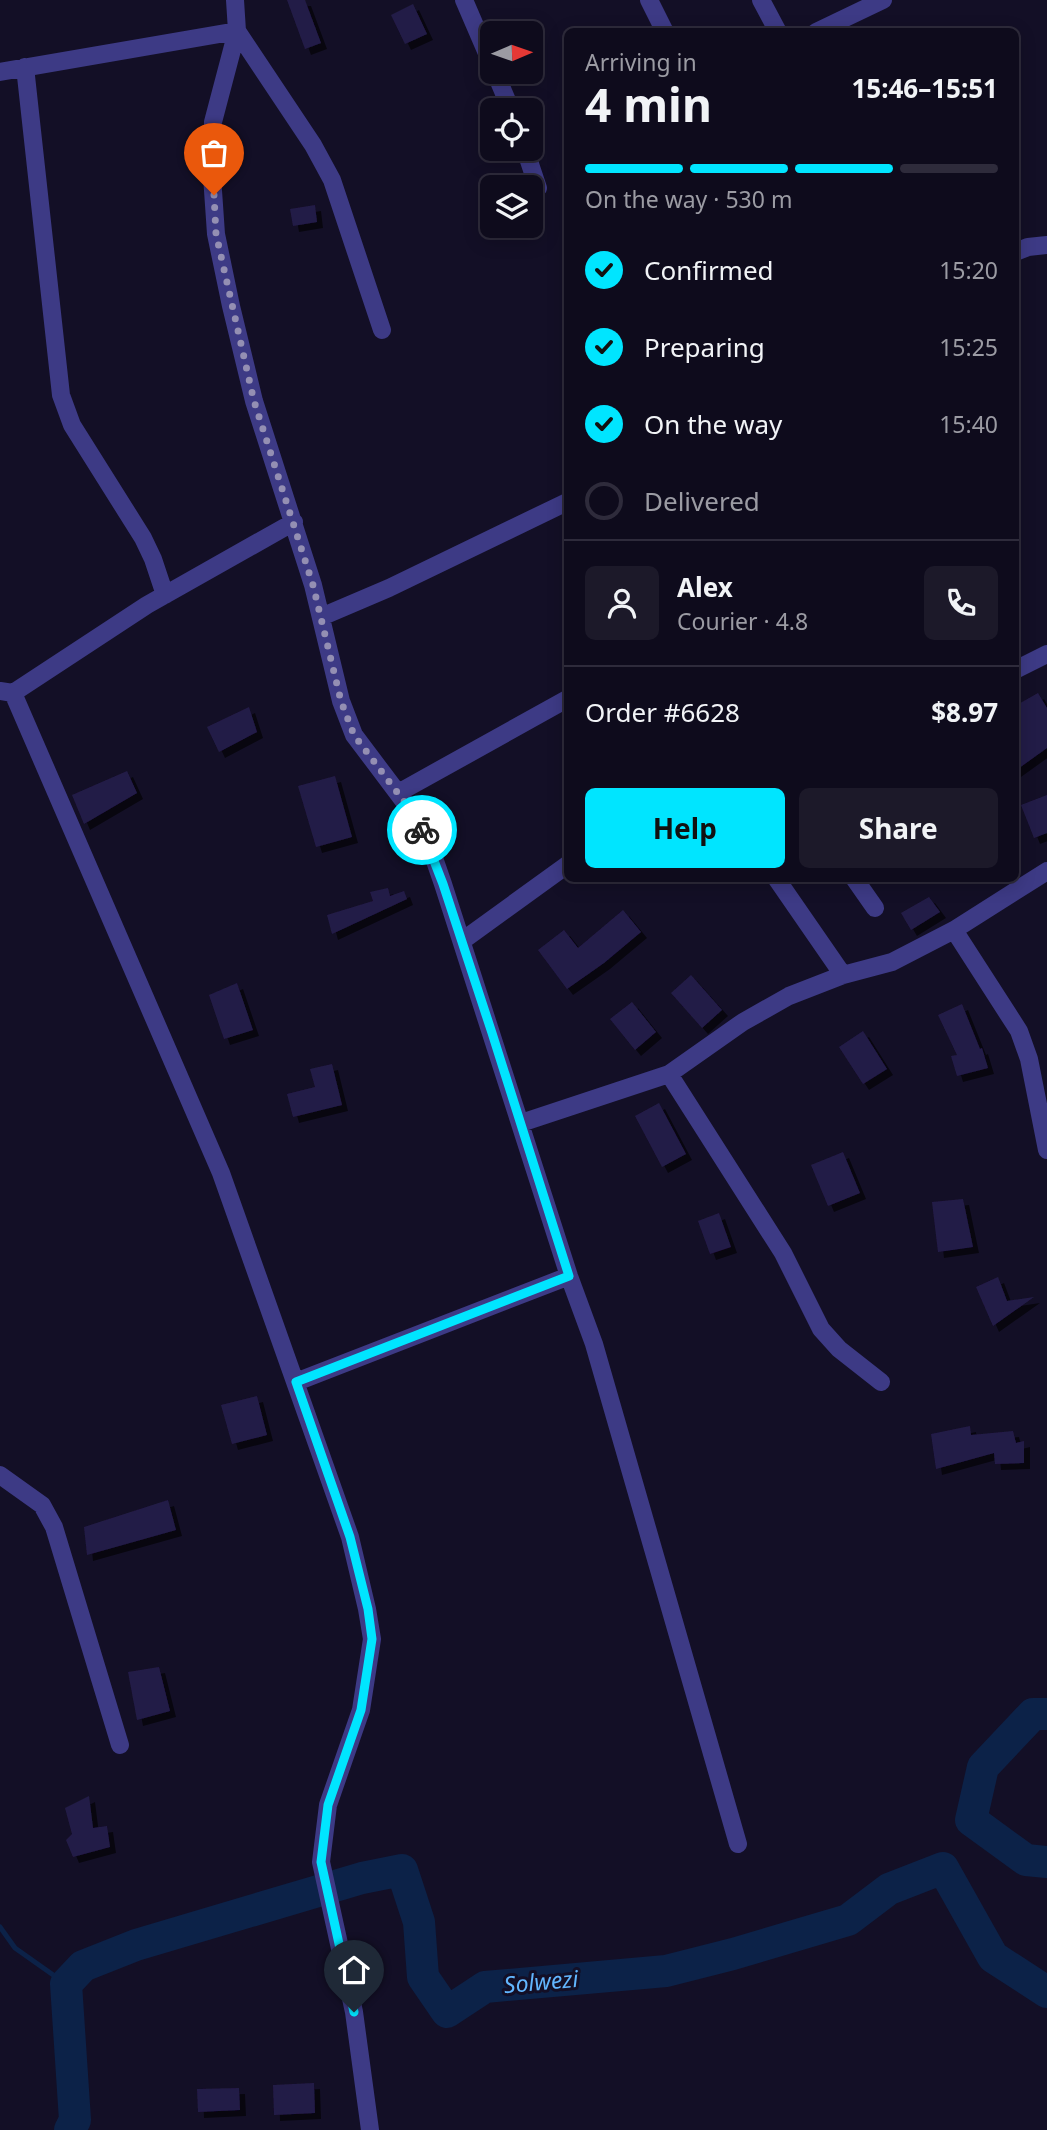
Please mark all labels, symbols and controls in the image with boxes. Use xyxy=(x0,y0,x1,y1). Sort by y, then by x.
north arrow xyxy=(480,21,542,84)
map controls xyxy=(480,21,543,238)
text: Arriving in xyxy=(585,46,697,78)
text: 15:46–15:51 xyxy=(851,70,998,106)
text: 4 min xyxy=(585,73,712,135)
button: locate xyxy=(480,98,543,161)
pin xyxy=(184,123,244,195)
icon: bag xyxy=(195,134,233,172)
button: layers xyxy=(480,175,543,238)
text: On the way · 530 m xyxy=(585,183,792,215)
icon: check xyxy=(585,251,623,289)
text: Confirmed xyxy=(644,252,774,288)
text: 15:20 xyxy=(939,254,998,286)
icon: check xyxy=(585,328,623,366)
text: Preparing xyxy=(644,329,765,365)
text: 15:25 xyxy=(939,331,998,363)
icon: check xyxy=(585,405,623,443)
text: On the way xyxy=(644,406,782,442)
text: 15:40 xyxy=(939,408,998,440)
text: Delivered xyxy=(644,483,760,519)
button: person xyxy=(585,566,659,640)
button: phone xyxy=(924,566,998,640)
text: Alex xyxy=(677,569,733,605)
text: Courier · 4.8 xyxy=(677,605,808,637)
text: Order #6628 xyxy=(585,694,740,730)
text: $8.97 xyxy=(931,694,998,730)
button: Help xyxy=(585,788,785,868)
button: Share xyxy=(799,788,998,868)
courier xyxy=(387,795,457,865)
icon: bike xyxy=(403,811,441,849)
pin xyxy=(324,1940,384,2012)
icon: home xyxy=(335,1951,373,1989)
water label: Solwezi xyxy=(502,1962,580,2000)

